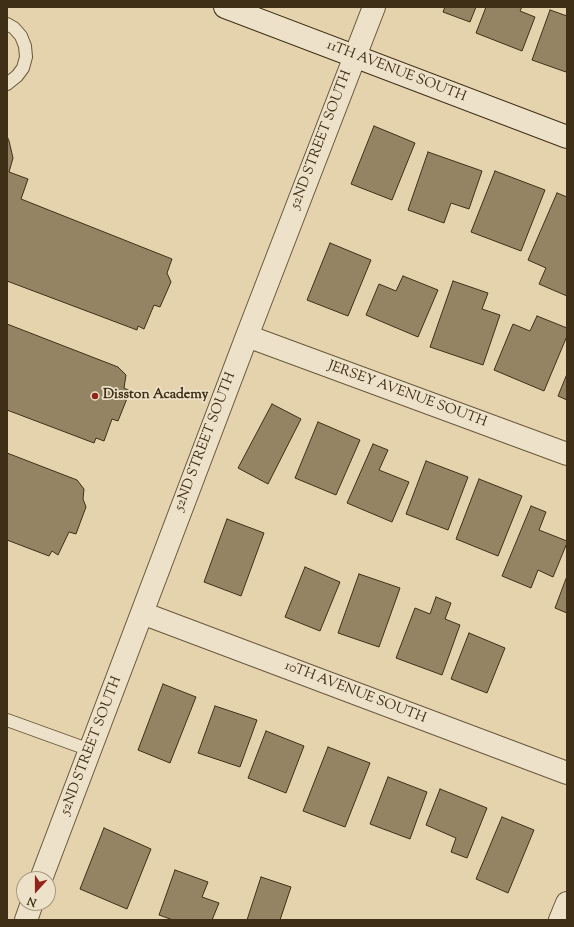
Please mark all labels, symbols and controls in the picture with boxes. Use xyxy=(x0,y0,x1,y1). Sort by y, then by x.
street label: 11TH AVENUE SOUTH xyxy=(324,38,468,106)
street label: 52ND STREET SOUTH xyxy=(288,68,356,212)
street label: JERSEY AVENUE SOUTH xyxy=(325,358,489,432)
street label: 52ND STREET SOUTH xyxy=(172,370,240,514)
place label: Disston Academy xyxy=(103,388,208,404)
marker: Disston Academy xyxy=(90,391,100,401)
street label: 10TH AVENUE SOUTH xyxy=(282,658,428,728)
street label: 52ND STREET SOUTH xyxy=(58,674,126,818)
north arrow xyxy=(16,871,56,911)
text: N xyxy=(25,892,39,910)

